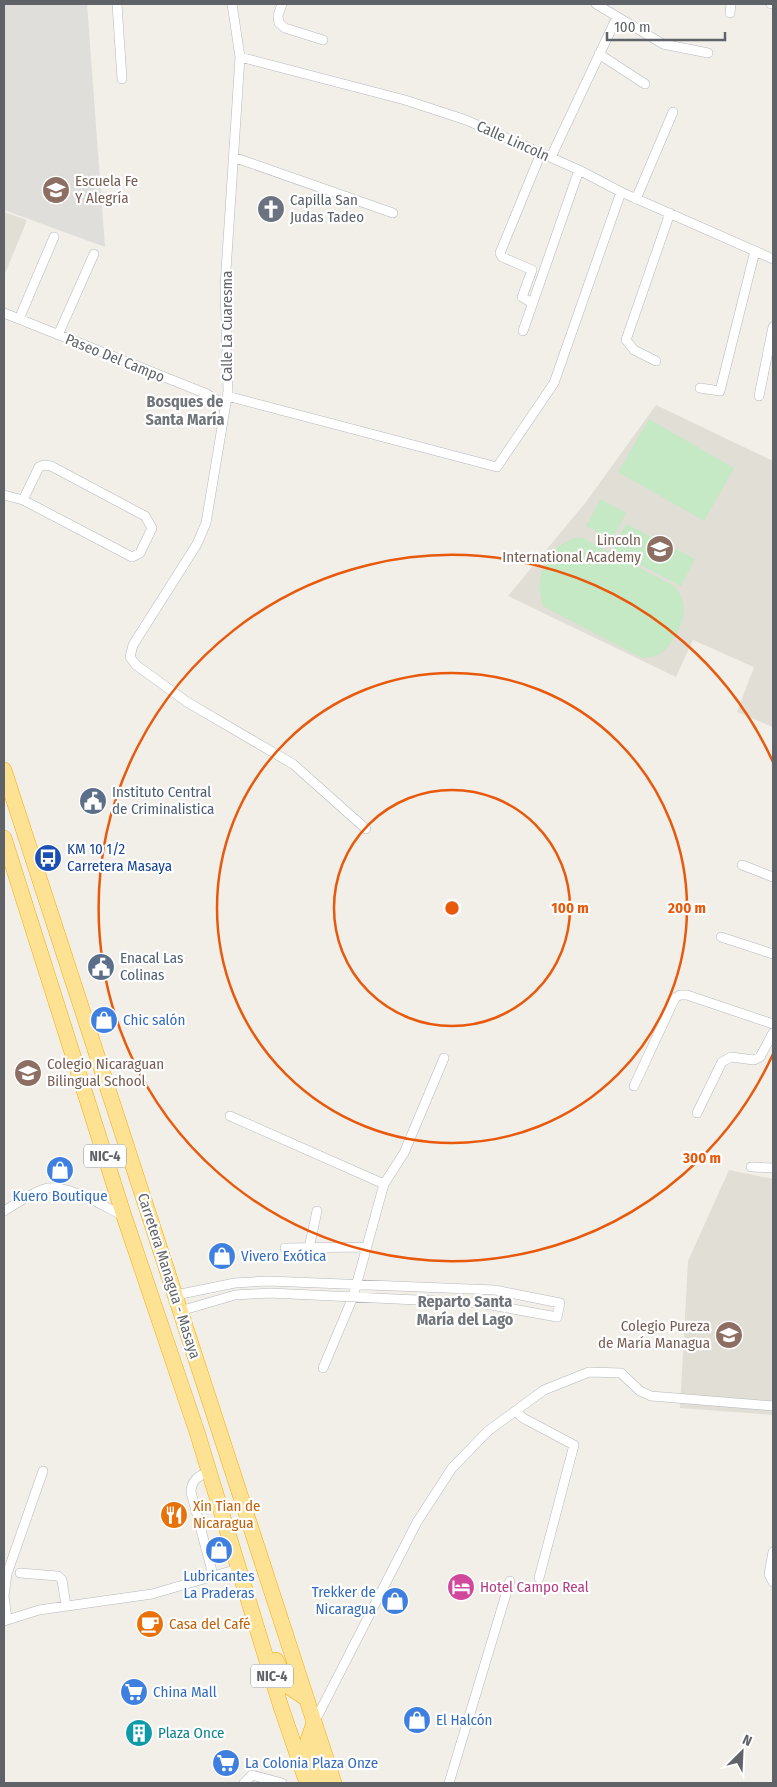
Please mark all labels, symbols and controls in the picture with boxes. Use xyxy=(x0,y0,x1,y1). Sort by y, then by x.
scale bar xyxy=(607,10,724,42)
text: 100 m xyxy=(614,18,651,36)
street label: Calle Lincoln xyxy=(474,117,552,165)
place label: Escuela Fe Y Alegría xyxy=(75,172,138,207)
school or university icon: Escuela Fe Y Alegría xyxy=(41,175,71,205)
place label: Capilla San Judas Tadeo xyxy=(290,191,364,226)
church icon: Capilla San Judas Tadeo xyxy=(256,194,286,224)
street label: Calle La Cuaresma xyxy=(218,271,236,381)
street label: Paseo Del Campo xyxy=(63,330,167,386)
district label: Bosques de Santa María xyxy=(146,392,224,429)
place label: Lincoln International Academy xyxy=(502,531,641,566)
school or university icon: Lincoln International Academy xyxy=(645,534,675,564)
place label: Instituto Central de Criminalistica xyxy=(112,783,214,818)
public building icon: Instituto Central de Criminalistica xyxy=(78,786,108,816)
place label: KM 10 1/2 Carretera Masaya xyxy=(67,840,172,875)
bus stop icon: KM 10 1/2 Carretera Masaya xyxy=(33,843,63,873)
centre of rings xyxy=(443,899,461,917)
text: 100 m xyxy=(551,899,589,917)
text: 200 m xyxy=(667,899,706,917)
place label: Enacal Las Colinas xyxy=(120,949,183,984)
public building icon: Enacal Las Colinas xyxy=(86,952,116,982)
shop icon: Chic salón xyxy=(89,1005,119,1035)
place label: Chic salón xyxy=(123,1011,185,1029)
place label: Colegio Nicaraguan Bilingual School xyxy=(47,1055,164,1090)
school or university icon: Colegio Nicaraguan Bilingual School xyxy=(13,1058,43,1088)
road number: NIC-4 xyxy=(84,1144,126,1168)
text: 300 m xyxy=(682,1149,721,1167)
shop icon: Kuero Boutique xyxy=(45,1155,75,1185)
place label: Kuero Boutique xyxy=(12,1187,108,1205)
street label: Carretera Managua - Masaya xyxy=(134,1191,204,1361)
shop icon: Vivero Exótica xyxy=(207,1241,237,1271)
place label: Vivero Exótica xyxy=(241,1247,326,1265)
district label: Reparto Santa María del Lago xyxy=(417,1292,514,1329)
place label: Colegio Pureza de María Managua xyxy=(598,1317,710,1352)
school or university icon: Colegio Pureza de María Managua xyxy=(714,1320,744,1350)
place label: Xin Tian de Nicaragua xyxy=(193,1497,261,1532)
restaurant icon: Xin Tian de Nicaragua xyxy=(159,1500,189,1530)
shop icon: Lubricantes La Praderas xyxy=(204,1535,234,1565)
place label: Lubricantes La Praderas xyxy=(183,1567,255,1602)
hotel icon: Hotel Campo Real xyxy=(446,1572,476,1602)
place label: Hotel Campo Real xyxy=(480,1578,589,1596)
place label: Trekker de Nicaragua xyxy=(312,1583,376,1618)
shop icon: Trekker de Nicaragua xyxy=(380,1586,410,1616)
cafe icon: Casa del Café xyxy=(135,1609,165,1639)
place label: Casa del Café xyxy=(169,1615,251,1633)
road number: NIC-4 xyxy=(251,1664,293,1688)
supermarket icon: China Mall xyxy=(119,1677,149,1707)
place label: China Mall xyxy=(153,1683,217,1701)
shop icon: El Halcón xyxy=(402,1705,432,1735)
place label: El Halcón xyxy=(436,1711,493,1729)
building icon: Plaza Once xyxy=(124,1718,154,1748)
place label: Plaza Once xyxy=(158,1724,224,1742)
north arrow xyxy=(717,1727,767,1777)
text: N xyxy=(740,1731,754,1750)
supermarket icon: La Colonia Plaza Onze xyxy=(211,1748,241,1778)
place label: La Colonia Plaza Onze xyxy=(245,1754,378,1772)

